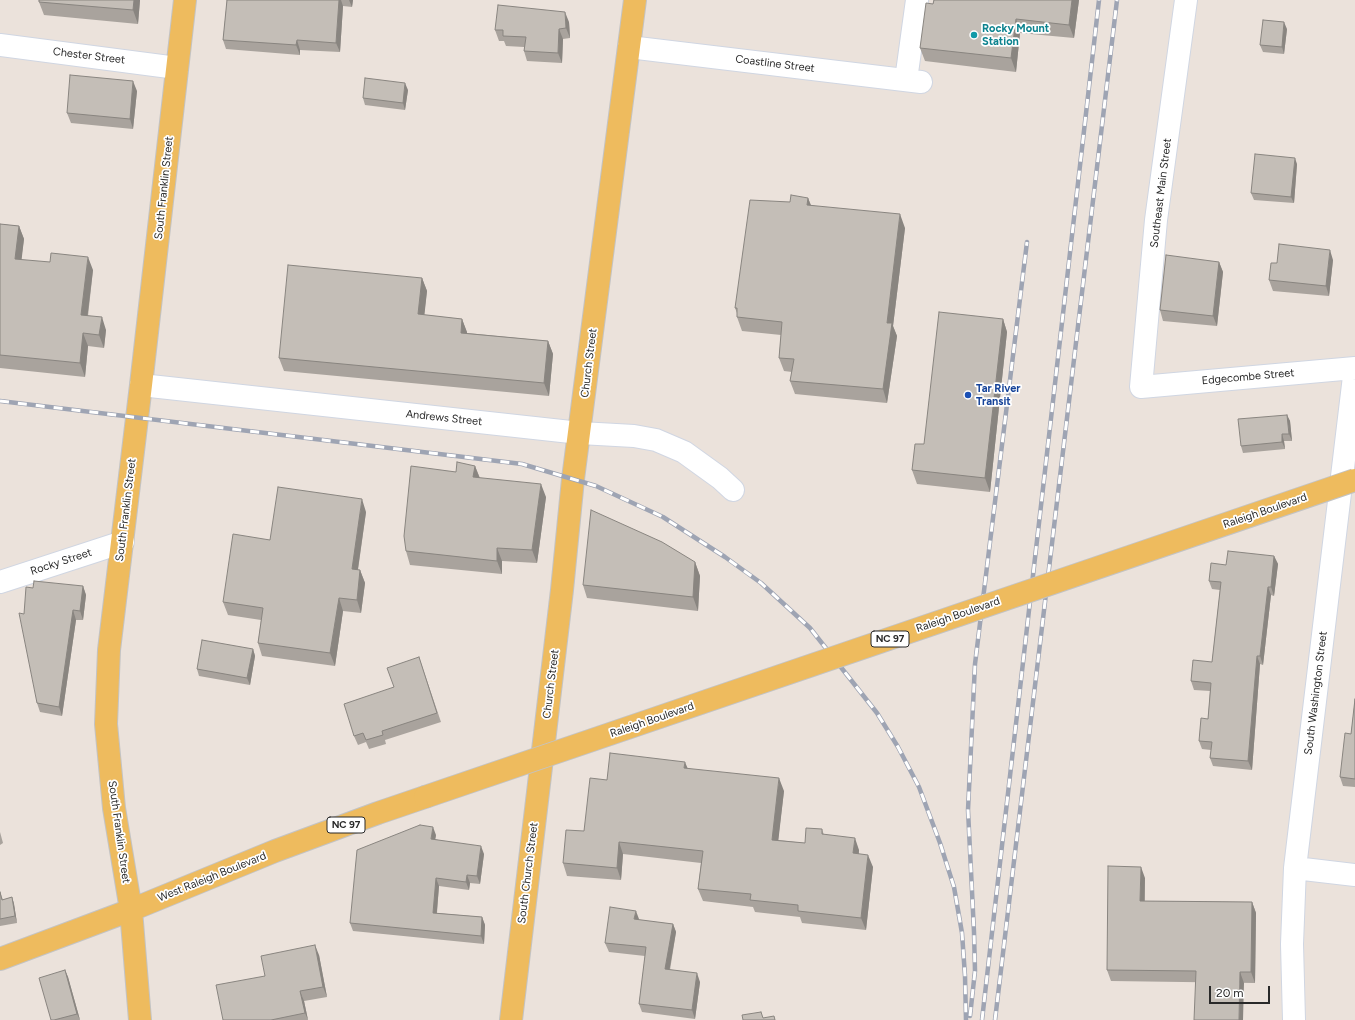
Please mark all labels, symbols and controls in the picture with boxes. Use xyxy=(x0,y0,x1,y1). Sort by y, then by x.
place label: Rocky Mount Station xyxy=(982,22,1049,48)
marker: Rocky Mount Station xyxy=(969,30,979,40)
street label: Chester Street xyxy=(52,45,126,67)
street label: Coastline Street xyxy=(735,53,815,75)
street label: South Franklin Street xyxy=(152,136,176,240)
street label: Southeast Main Street xyxy=(1148,137,1174,249)
street label: Church Street xyxy=(578,328,600,398)
street label: Edgecombe Street xyxy=(1201,366,1295,388)
place label: Tar River Transit xyxy=(976,382,1021,408)
marker: Tar River Transit xyxy=(963,390,973,400)
street label: Andrews Street xyxy=(405,407,483,429)
street label: South Franklin Street xyxy=(113,458,139,562)
street label: Raleigh Boulevard xyxy=(1221,490,1309,532)
street label: Rocky Street xyxy=(29,546,93,578)
street label: Raleigh Boulevard xyxy=(914,594,1002,636)
street label: South Washington Street xyxy=(1302,630,1330,756)
road number: NC 97 xyxy=(871,631,909,647)
street label: Church Street xyxy=(540,649,562,719)
street label: Raleigh Boulevard xyxy=(608,699,696,741)
street label: South Franklin Street xyxy=(105,780,133,884)
road number: NC 97 xyxy=(327,817,365,833)
street label: South Church Street xyxy=(515,822,541,924)
street label: West Raleigh Boulevard xyxy=(156,849,268,905)
scale bar xyxy=(1211,978,1272,1004)
text: 20 m xyxy=(1216,986,1244,1000)

